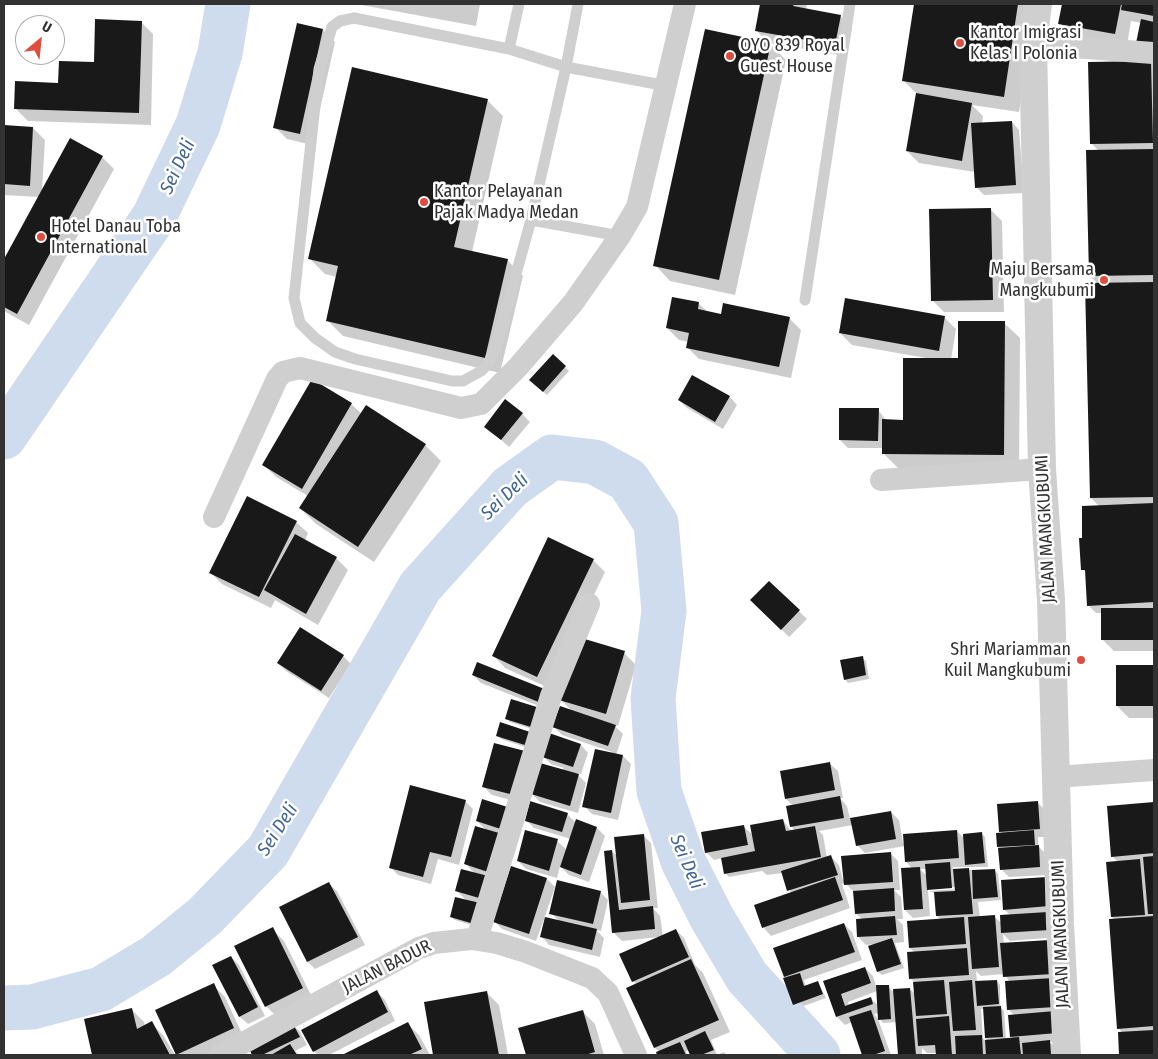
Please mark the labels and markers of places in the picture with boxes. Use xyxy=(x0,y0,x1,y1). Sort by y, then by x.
place label: Kantor Imigrasi Kelas I Polonia xyxy=(970,22,1081,64)
place label: OYO 839 Royal Guest House xyxy=(740,35,845,78)
marker: Kantor Imigrasi Kelas I Polonia xyxy=(954,37,966,49)
marker: OYO 839 Royal Guest House xyxy=(724,50,736,62)
place label: Kantor Pelayanan Pajak Madya Medan xyxy=(434,181,579,223)
marker: Kantor Pelayanan Pajak Madya Medan xyxy=(418,196,430,208)
place label: Hotel Danau Toba International xyxy=(51,216,181,258)
marker: Hotel Danau Toba International xyxy=(35,231,47,243)
place label: Maju Bersama Mangkubumi xyxy=(991,259,1094,302)
marker: Maju Bersama Mangkubumi xyxy=(1098,274,1110,286)
place label: Shri Mariamman Kuil Mangkubumi xyxy=(944,639,1071,682)
marker: Shri Mariamman Kuil Mangkubumi xyxy=(1075,654,1087,666)

